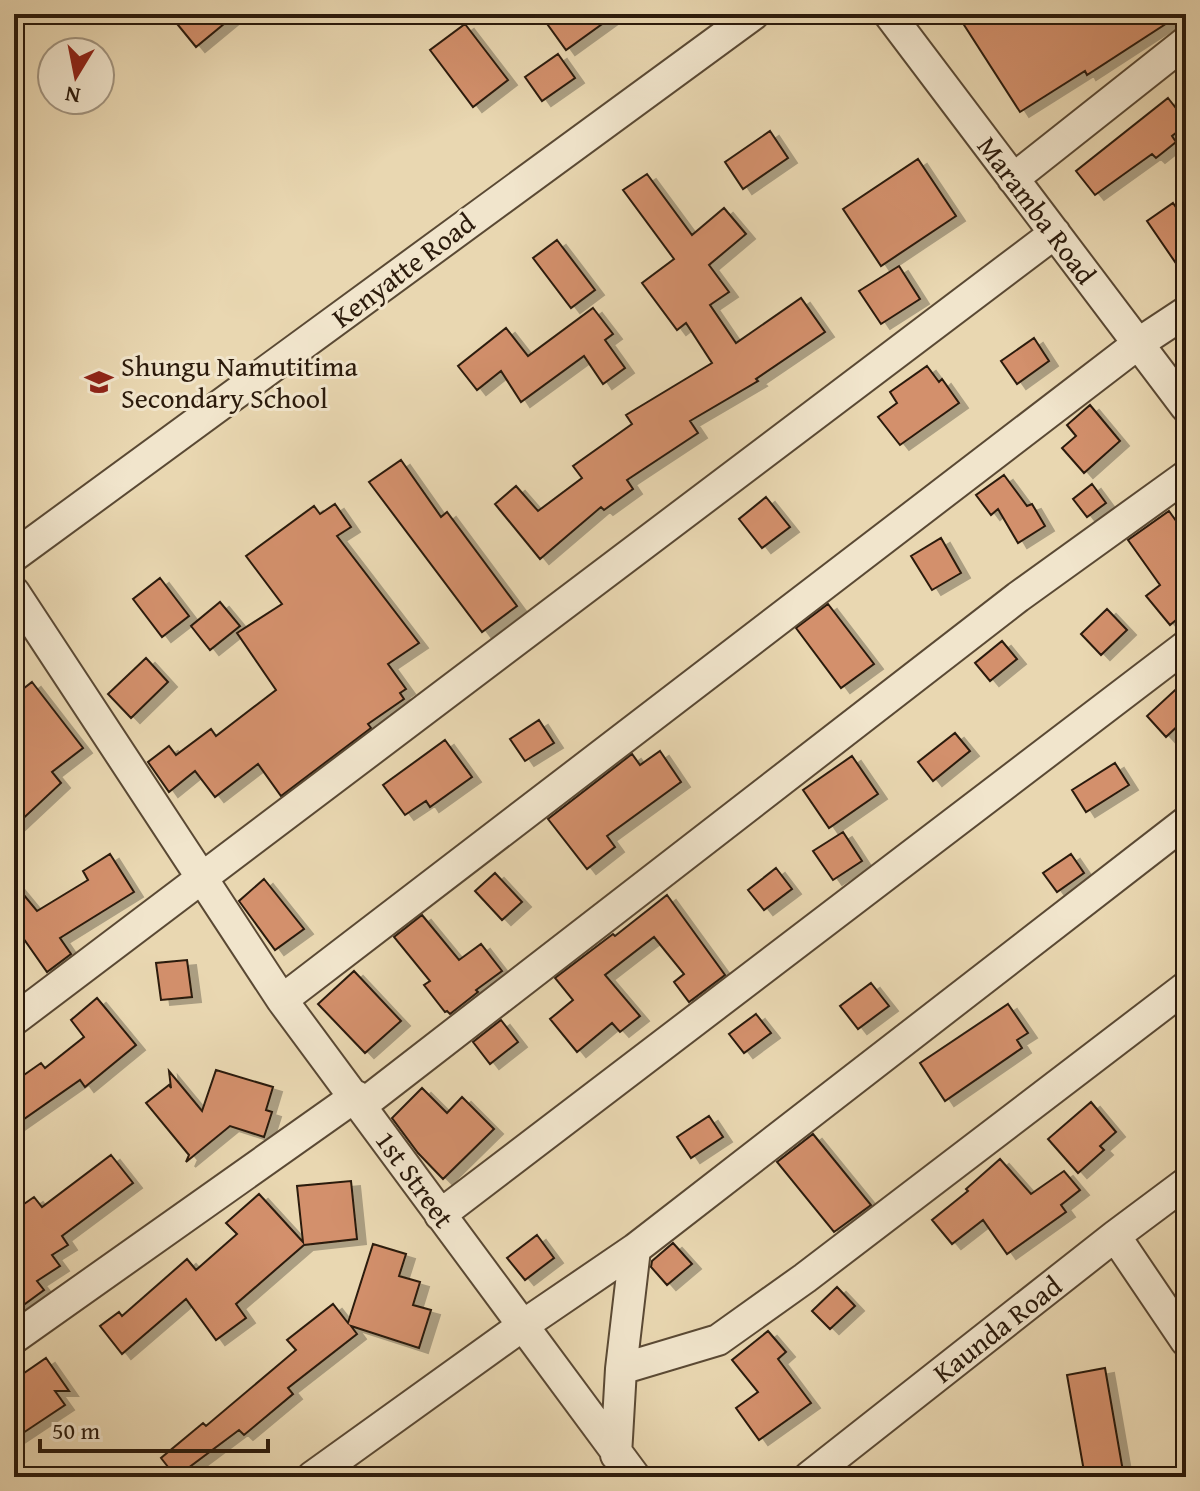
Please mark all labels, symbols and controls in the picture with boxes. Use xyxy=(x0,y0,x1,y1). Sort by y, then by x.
north arrow xyxy=(36,36,116,116)
text: N xyxy=(62,79,83,113)
street label: Maramba Road xyxy=(968,127,1107,292)
street label: Kenyatte Road xyxy=(323,202,483,337)
place label: Shungu Namutitima Secondary School xyxy=(121,345,358,418)
school or university icon: Shungu Namutitima Secondary School xyxy=(84,367,114,397)
street label: 1st Street xyxy=(366,1122,465,1236)
street label: Kaunda Road xyxy=(924,1265,1070,1392)
scale bar xyxy=(40,1403,268,1453)
text: 50 m xyxy=(52,1413,100,1448)

